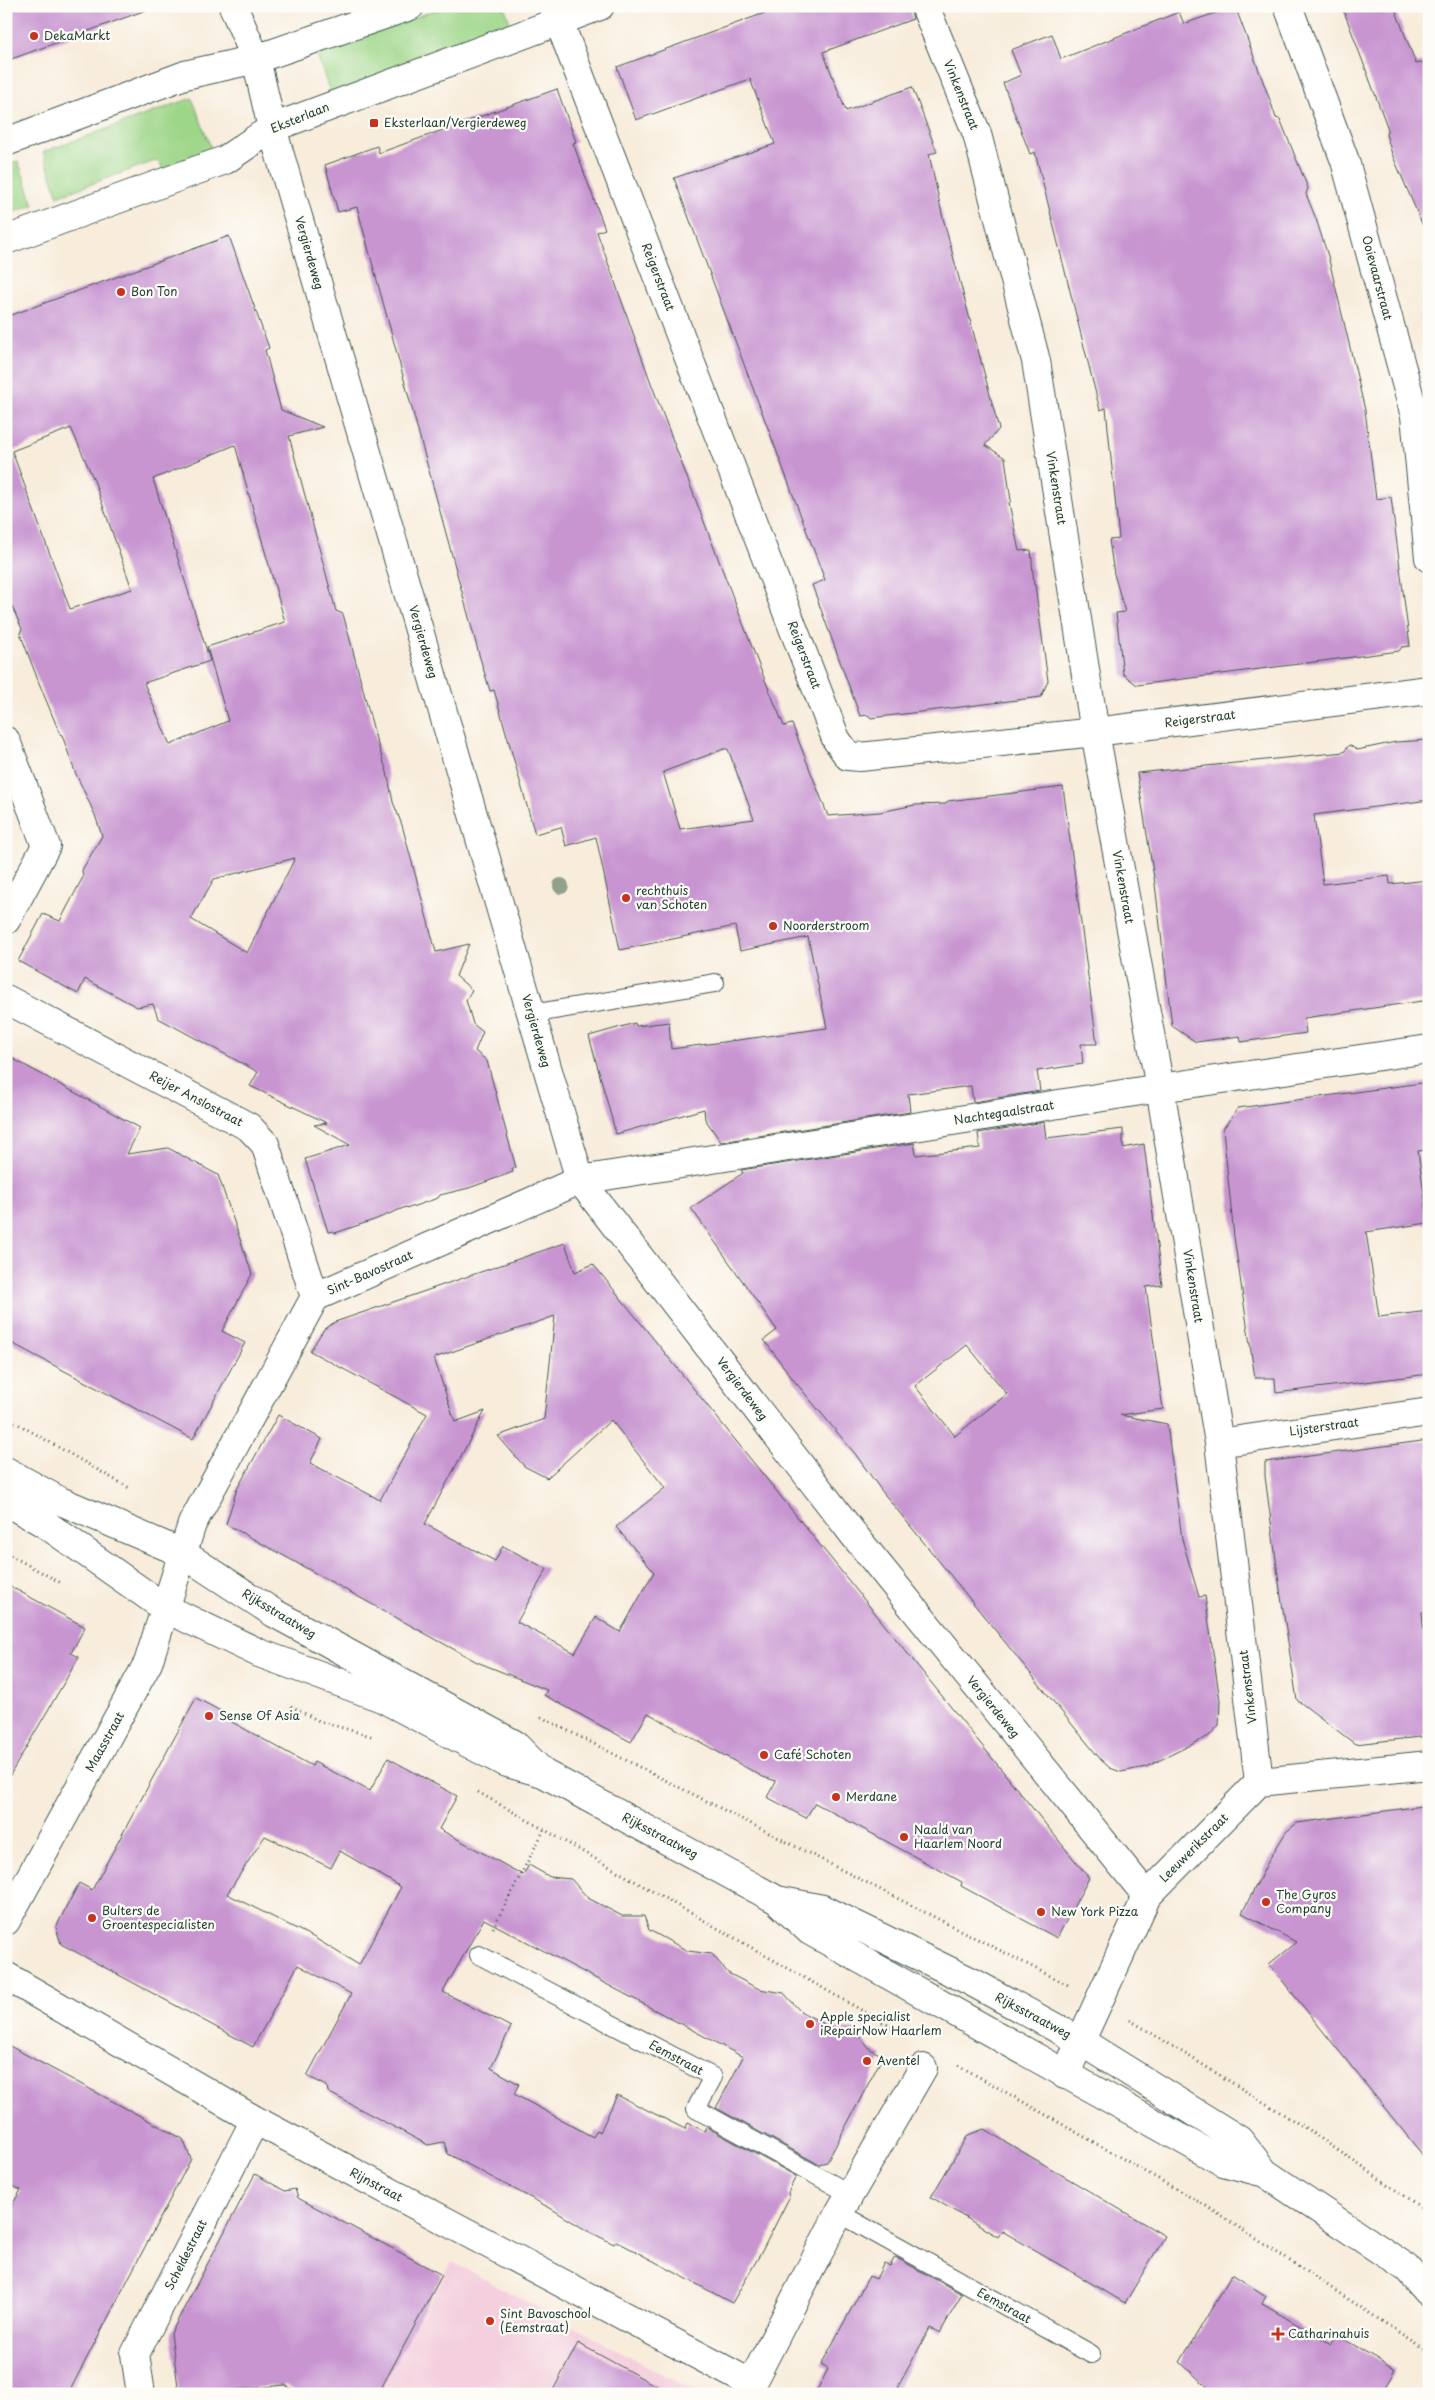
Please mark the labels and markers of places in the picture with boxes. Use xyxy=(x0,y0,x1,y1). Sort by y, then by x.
place label: DekaMarkt xyxy=(44,26,110,44)
marker: DekaMarkt xyxy=(28,30,40,42)
place label: Eksterlaan/Vergierdeweg xyxy=(384,113,527,131)
marker: Eksterlaan/Vergierdeweg xyxy=(368,117,380,129)
place label: Bon Ton xyxy=(131,282,177,300)
marker: Bon Ton xyxy=(115,286,127,298)
place label: rechthuis van Schoten xyxy=(636,881,707,913)
marker: rechthuis van Schoten xyxy=(620,892,632,904)
place label: Noorderstroom xyxy=(783,916,869,934)
marker: Noorderstroom xyxy=(767,920,779,932)
place label: Sense Of Asia xyxy=(219,1706,301,1724)
marker: Sense Of Asia xyxy=(203,1710,215,1722)
place label: Café Schoten xyxy=(774,1745,852,1763)
marker: Café Schoten xyxy=(758,1749,770,1761)
place label: Merdane xyxy=(846,1787,897,1805)
marker: Merdane xyxy=(830,1791,842,1803)
place label: Naald van Haarlem Noord xyxy=(914,1820,1002,1852)
marker: Naald van Haarlem Noord xyxy=(898,1831,910,1843)
place label: The Gyros Company xyxy=(1276,1885,1337,1917)
marker: The Gyros Company xyxy=(1260,1896,1272,1908)
place label: Bulters de Groentespecialisten xyxy=(102,1901,215,1933)
place label: New York Pizza xyxy=(1051,1902,1139,1920)
marker: New York Pizza xyxy=(1035,1906,1047,1918)
marker: Bulters de Groentespecialisten xyxy=(86,1912,98,1924)
place label: Apple specialist iRepairNow Haarlem xyxy=(820,2007,942,2039)
marker: Apple specialist iRepairNow Haarlem xyxy=(804,2018,816,2030)
place label: Aventel xyxy=(877,2051,920,2069)
marker: Aventel xyxy=(861,2055,873,2067)
place label: Sint Bavoschool (Eemstraat) xyxy=(500,2304,591,2336)
marker: Sint Bavoschool (Eemstraat) xyxy=(484,2315,496,2327)
place label: Catharinahuis xyxy=(1288,2324,1370,2342)
marker: Catharinahuis xyxy=(1272,2328,1284,2340)

